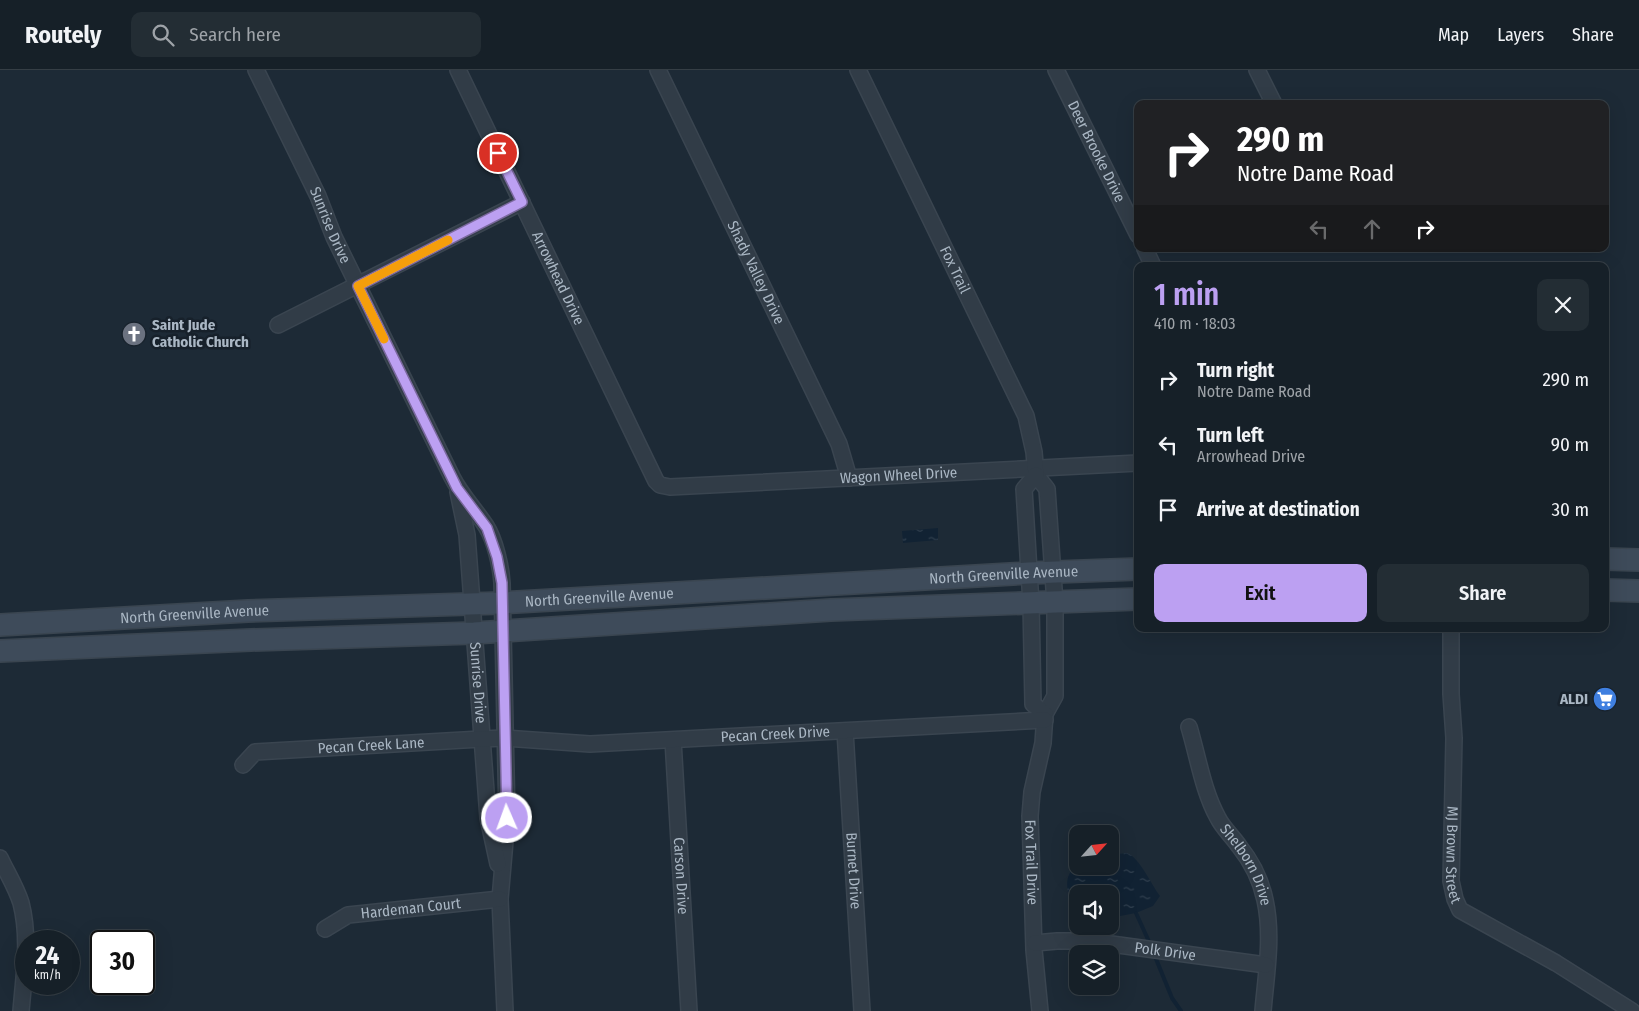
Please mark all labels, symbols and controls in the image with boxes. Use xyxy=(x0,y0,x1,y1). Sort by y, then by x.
search box xyxy=(131,12,481,57)
text: Routely xyxy=(25,21,101,49)
icon: search xyxy=(149,21,177,49)
text: Search here xyxy=(189,23,281,46)
text: Map xyxy=(1438,24,1469,46)
text: Layers xyxy=(1497,24,1544,46)
text: Share xyxy=(1572,24,1614,46)
street label: Deer Brooke Drive xyxy=(1064,98,1129,205)
text: 290 m xyxy=(1237,118,1324,160)
icon: right xyxy=(1154,120,1219,185)
pin xyxy=(477,132,519,174)
icon: arrive xyxy=(484,139,512,167)
text: Notre Dame Road xyxy=(1237,160,1394,187)
street label: Sunrise Drive xyxy=(306,184,355,266)
icon: left xyxy=(1305,215,1333,243)
icon: ahead xyxy=(1358,215,1386,243)
icon: right xyxy=(1411,215,1439,243)
street label: Shady Valley Drive xyxy=(723,218,789,327)
street label: Arrowhead Drive xyxy=(528,228,588,328)
street label: Fox Trail xyxy=(936,243,974,296)
text: 1 min xyxy=(1154,277,1219,313)
button: close xyxy=(1537,279,1589,331)
text: 410 m · 18:03 xyxy=(1154,314,1235,333)
place label: Saint Jude Catholic Church xyxy=(152,316,249,351)
church icon: Saint Jude Catholic Church xyxy=(121,321,147,347)
text: Turn right xyxy=(1197,359,1274,382)
icon: right xyxy=(1154,366,1182,394)
text: 290 m xyxy=(1543,368,1589,391)
text: Notre Dame Road xyxy=(1197,382,1311,401)
text: Turn left xyxy=(1197,424,1264,447)
icon: left xyxy=(1154,431,1182,459)
text: 90 m xyxy=(1551,433,1589,456)
text: Arrowhead Drive xyxy=(1197,447,1305,466)
street label: Wagon Wheel Drive xyxy=(840,463,958,487)
icon: arrive xyxy=(1154,496,1182,524)
text: Arrive at destination xyxy=(1197,498,1360,521)
text: 30 m xyxy=(1551,498,1589,521)
street label: North Greenville Avenue xyxy=(929,562,1078,588)
button: Exit xyxy=(1154,564,1367,622)
button: Share xyxy=(1377,564,1589,622)
street label: North Greenville Avenue xyxy=(524,584,674,611)
street label: North Greenville Avenue xyxy=(120,601,269,627)
street label: Sunrise Drive xyxy=(466,641,490,724)
supermarket icon: ALDI xyxy=(1592,686,1618,712)
place label: ALDI xyxy=(1559,690,1588,708)
street label: Pecan Creek Drive xyxy=(720,722,830,746)
street label: Pecan Creek Lane xyxy=(317,733,425,757)
position arrow xyxy=(480,791,532,843)
street label: MJ Brown Street xyxy=(1442,806,1465,907)
street label: Fox Trail Drive xyxy=(1021,819,1042,905)
street label: Shelborn Drive xyxy=(1216,821,1275,907)
north arrow xyxy=(1069,825,1119,875)
map controls xyxy=(1069,825,1119,995)
street label: Burnet Drive xyxy=(842,832,865,910)
street label: Carson Drive xyxy=(670,837,692,915)
button: sound xyxy=(1069,885,1119,935)
street label: Hardeman Court xyxy=(360,894,462,923)
speed limit sign: 30 xyxy=(90,930,155,995)
street label: Polk Drive xyxy=(1133,938,1197,964)
text: 24 xyxy=(36,941,59,971)
button: layers xyxy=(1069,945,1119,995)
text: km/h xyxy=(34,968,61,982)

